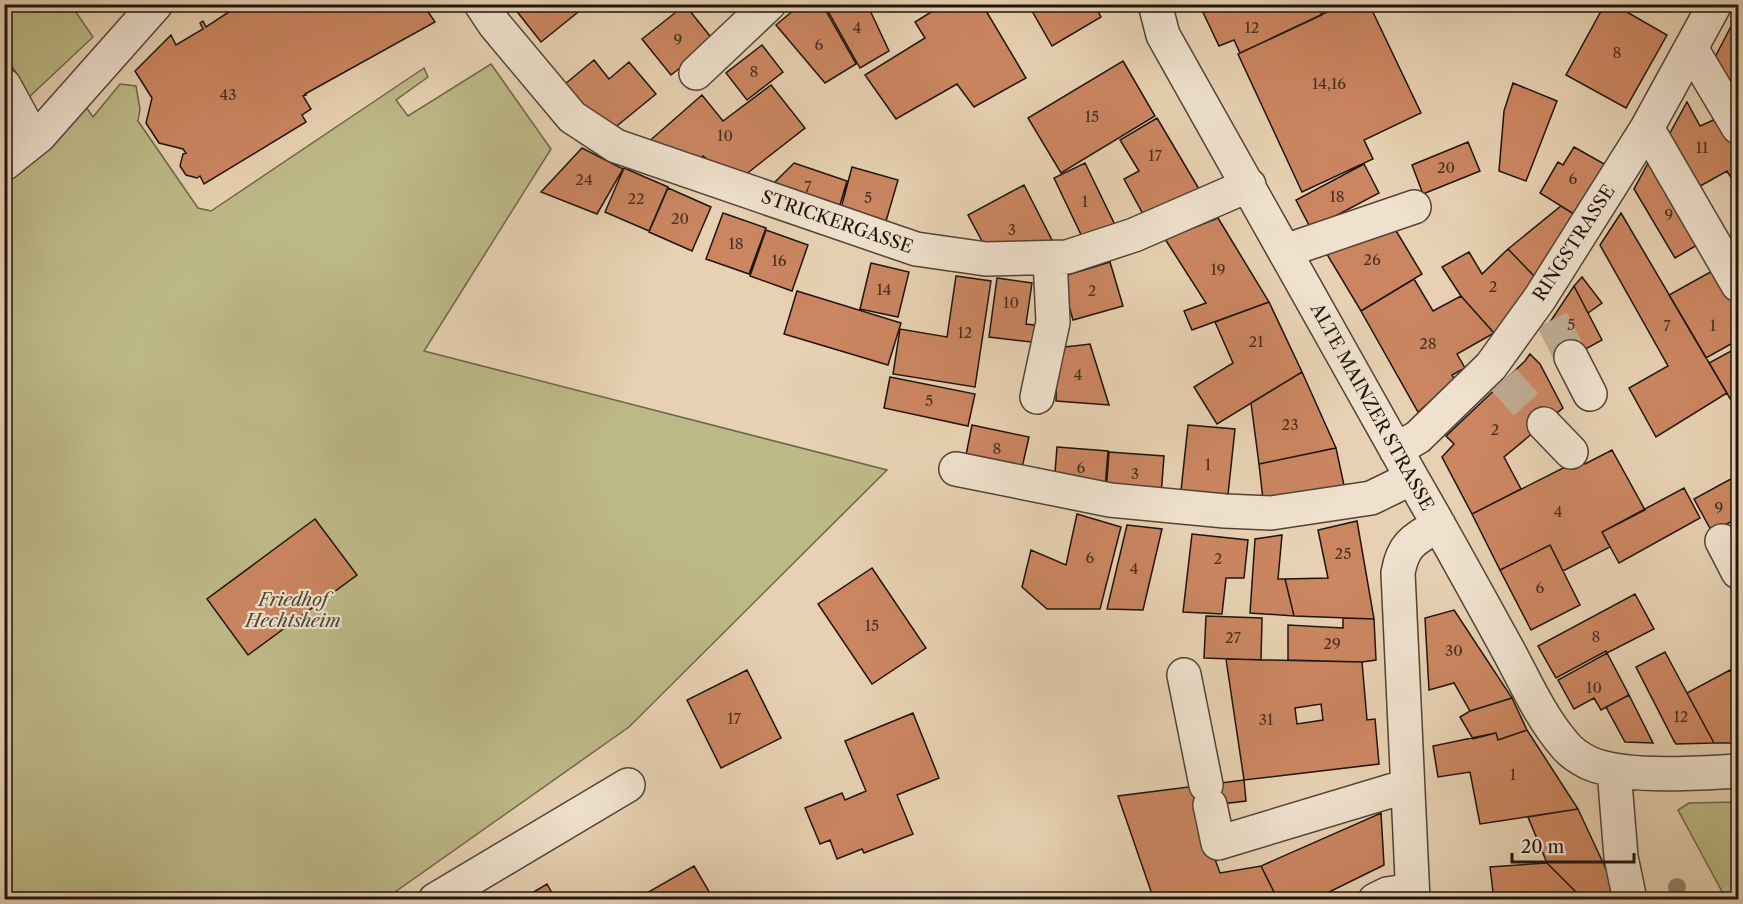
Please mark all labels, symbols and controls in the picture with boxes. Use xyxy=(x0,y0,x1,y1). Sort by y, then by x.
house number: 4 xyxy=(853,18,861,37)
house number: 12 xyxy=(1245,18,1259,37)
house number: 9 xyxy=(674,30,682,49)
house number: 6 xyxy=(815,35,824,54)
house number: 8 xyxy=(1613,43,1622,62)
house number: 8 xyxy=(750,62,759,81)
house number: 14,16 xyxy=(1312,74,1346,93)
house number: 43 xyxy=(220,85,236,104)
house number: 15 xyxy=(1085,107,1099,126)
house number: 10 xyxy=(717,126,733,145)
house number: 11 xyxy=(1696,138,1709,157)
house number: 17 xyxy=(1148,146,1162,165)
house number: 20 xyxy=(1437,158,1455,177)
house number: 6 xyxy=(1569,169,1578,188)
house number: 24 xyxy=(575,170,593,189)
house number: 7 xyxy=(804,177,812,196)
street label: RINGSTRASSE xyxy=(1528,181,1620,305)
street label: STRICKERGASSE xyxy=(758,186,916,258)
house number: 18 xyxy=(1329,187,1345,206)
house number: 5 xyxy=(864,188,872,207)
house number: 22 xyxy=(627,189,645,208)
house number: 1 xyxy=(1082,192,1089,211)
house number: 9 xyxy=(1665,205,1673,224)
house number: 20 xyxy=(671,209,689,228)
house number: 3 xyxy=(1008,220,1016,239)
house number: 18 xyxy=(728,234,744,253)
house number: 26 xyxy=(1363,250,1381,269)
house number: 16 xyxy=(771,251,787,270)
house number: 19 xyxy=(1210,260,1226,279)
house number: 2 xyxy=(1489,277,1497,296)
house number: 14 xyxy=(877,280,891,299)
house number: 2 xyxy=(1088,281,1096,300)
house number: 10 xyxy=(1003,293,1019,312)
street label: ALTE MAINZER STRASSE xyxy=(1305,299,1438,515)
house number: 5 xyxy=(1567,315,1575,334)
house number: 7 xyxy=(1663,316,1671,335)
house number: 1 xyxy=(1710,316,1717,335)
house number: 12 xyxy=(958,323,972,342)
house number: 21 xyxy=(1249,332,1264,351)
house number: 28 xyxy=(1419,334,1437,353)
house number: 4 xyxy=(1074,365,1082,384)
house number: 5 xyxy=(925,391,933,410)
house number: 23 xyxy=(1282,415,1298,434)
house number: 2 xyxy=(1491,420,1499,439)
house number: 8 xyxy=(993,439,1002,458)
house number: 1 xyxy=(1205,455,1212,474)
house number: 6 xyxy=(1077,458,1086,477)
house number: 3 xyxy=(1131,464,1139,483)
house number: 9 xyxy=(1715,498,1723,517)
house number: 4 xyxy=(1554,502,1562,521)
house number: 25 xyxy=(1335,544,1351,563)
house number: 6 xyxy=(1086,548,1095,567)
house number: 2 xyxy=(1214,549,1222,568)
house number: 4 xyxy=(1130,559,1138,578)
house number: 6 xyxy=(1536,578,1545,597)
park label: Friedhof Hechtsheim xyxy=(243,589,341,632)
house number: 15 xyxy=(865,616,879,635)
house number: 8 xyxy=(1592,627,1601,646)
house number: 27 xyxy=(1225,628,1242,647)
house number: 29 xyxy=(1323,634,1341,653)
house number: 30 xyxy=(1445,641,1463,660)
house number: 10 xyxy=(1586,678,1602,697)
house number: 12 xyxy=(1674,707,1688,726)
house number: 17 xyxy=(727,709,741,728)
house number: 31 xyxy=(1259,710,1274,729)
house number: 1 xyxy=(1510,765,1517,784)
scale bar xyxy=(1512,826,1634,864)
text: 20 m xyxy=(1521,836,1565,858)

